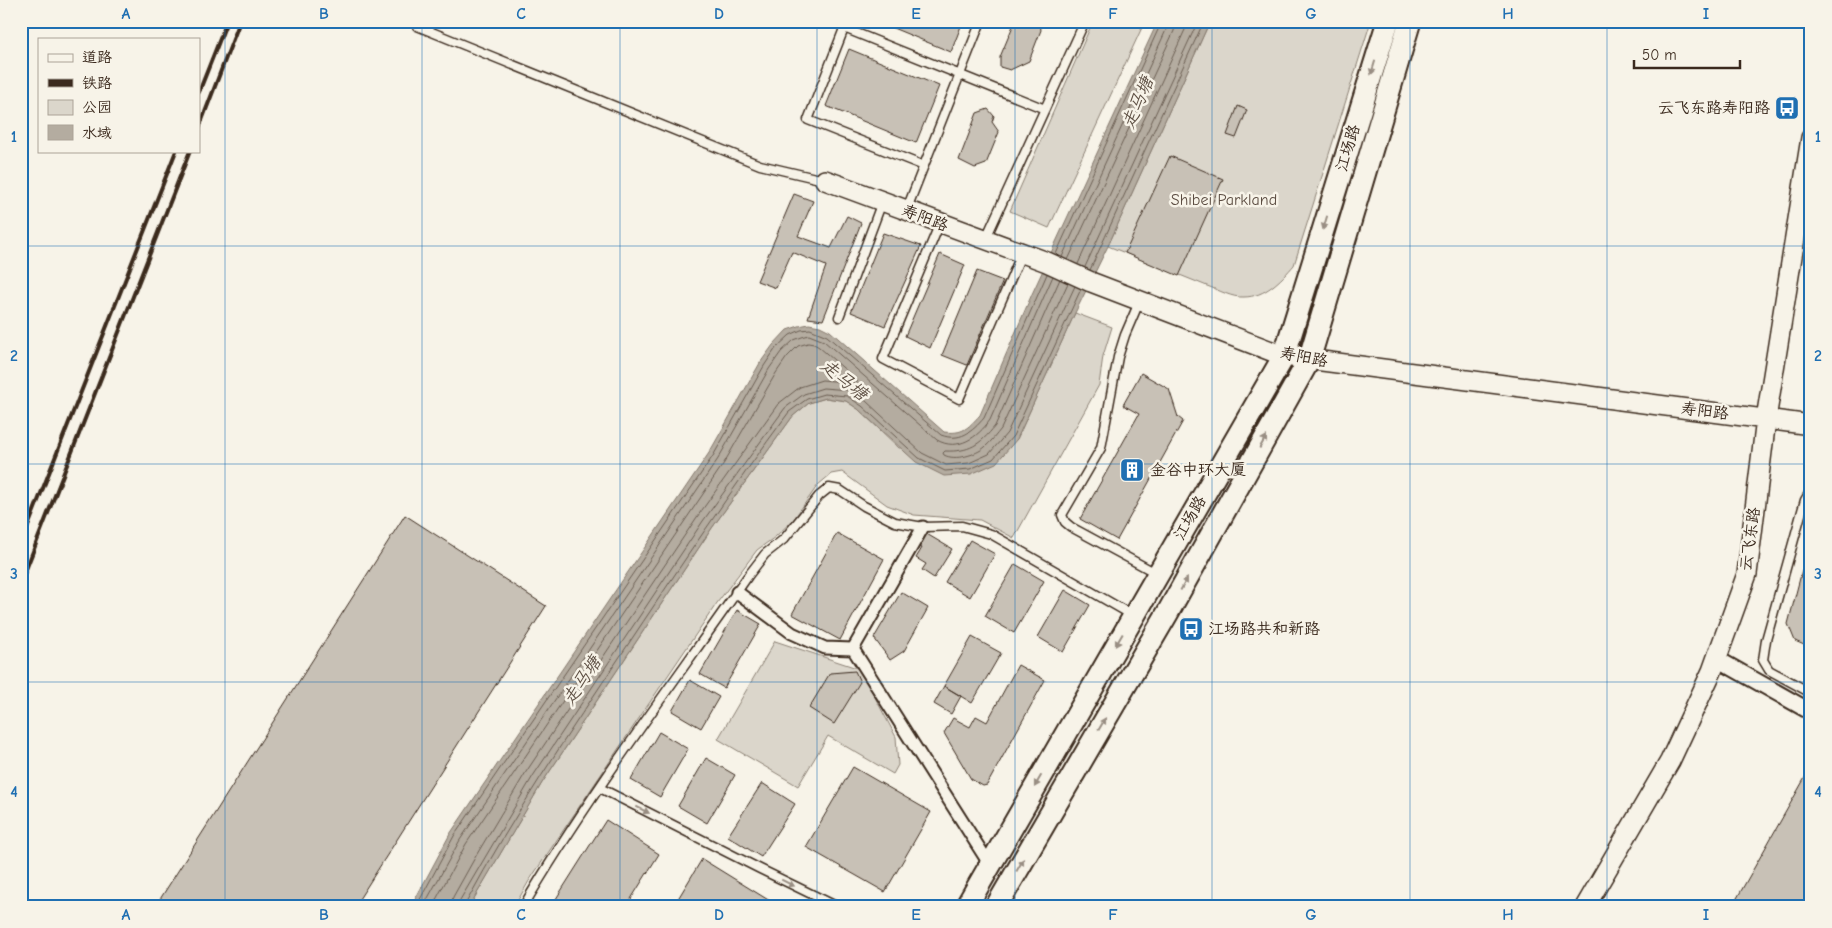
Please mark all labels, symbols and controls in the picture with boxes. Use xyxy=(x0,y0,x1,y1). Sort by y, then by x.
text: A xyxy=(122,5,131,23)
text: B xyxy=(319,5,329,23)
text: C xyxy=(516,5,526,23)
text: D xyxy=(714,5,724,23)
text: E xyxy=(911,5,921,23)
text: F xyxy=(1108,5,1118,23)
text: G xyxy=(1305,5,1317,23)
text: H xyxy=(1502,5,1514,23)
text: I xyxy=(1703,5,1709,23)
legend xyxy=(38,38,200,152)
scale bar xyxy=(1634,38,1741,70)
text: 50 m xyxy=(1642,46,1677,64)
text: 道路 xyxy=(82,48,112,66)
one-way arrow xyxy=(1369,60,1377,75)
water label: 走马塘 xyxy=(1118,72,1159,132)
text: 铁路 xyxy=(82,74,112,92)
bus stop icon: 云飞东路寿阳路 xyxy=(1774,95,1800,121)
text: 公园 xyxy=(82,98,112,116)
place label: 云飞东路寿阳路 xyxy=(1658,99,1770,117)
street label: 江场路 xyxy=(1332,122,1364,174)
text: 水域 xyxy=(82,124,112,142)
text: 1 xyxy=(11,128,17,146)
text: 1 xyxy=(1815,128,1821,146)
park label: Shibei Parkland xyxy=(1171,191,1277,209)
street label: 寿阳路 xyxy=(899,201,951,235)
one-way arrow xyxy=(1321,216,1329,231)
street label: 寿阳路 xyxy=(1279,344,1329,370)
text: 2 xyxy=(10,347,18,365)
text: 2 xyxy=(1814,347,1822,365)
water label: 走马塘 xyxy=(816,355,873,406)
street label: 寿阳路 xyxy=(1680,399,1730,423)
one-way arrow xyxy=(1259,435,1267,449)
building icon: 金谷中环大厦 xyxy=(1119,457,1145,483)
place label: 金谷中环大厦 xyxy=(1150,461,1246,479)
street label: 江场路 xyxy=(1170,493,1210,543)
street label: 云飞东路 xyxy=(1737,506,1763,572)
text: 3 xyxy=(10,565,18,583)
text: 3 xyxy=(1814,565,1822,583)
one-way arrow xyxy=(1180,576,1188,591)
bus stop icon: 江场路共和新路 xyxy=(1178,616,1204,642)
place label: 江场路共和新路 xyxy=(1208,620,1320,638)
one-way arrow xyxy=(1115,633,1124,647)
water label: 走马塘 xyxy=(558,651,607,709)
one-way arrow xyxy=(1098,718,1107,731)
one-way arrow xyxy=(1034,774,1043,787)
text: 4 xyxy=(10,783,18,801)
text: 4 xyxy=(1814,783,1822,801)
one-way arrow xyxy=(636,806,650,814)
one-way arrow xyxy=(1016,858,1025,871)
one-way arrow xyxy=(781,879,795,887)
text: A xyxy=(122,906,131,924)
text: B xyxy=(319,906,329,924)
text: C xyxy=(516,906,526,924)
text: D xyxy=(714,906,724,924)
text: E xyxy=(911,906,921,924)
text: F xyxy=(1108,906,1118,924)
text: G xyxy=(1305,906,1317,924)
text: H xyxy=(1502,906,1514,924)
text: I xyxy=(1703,906,1709,924)

